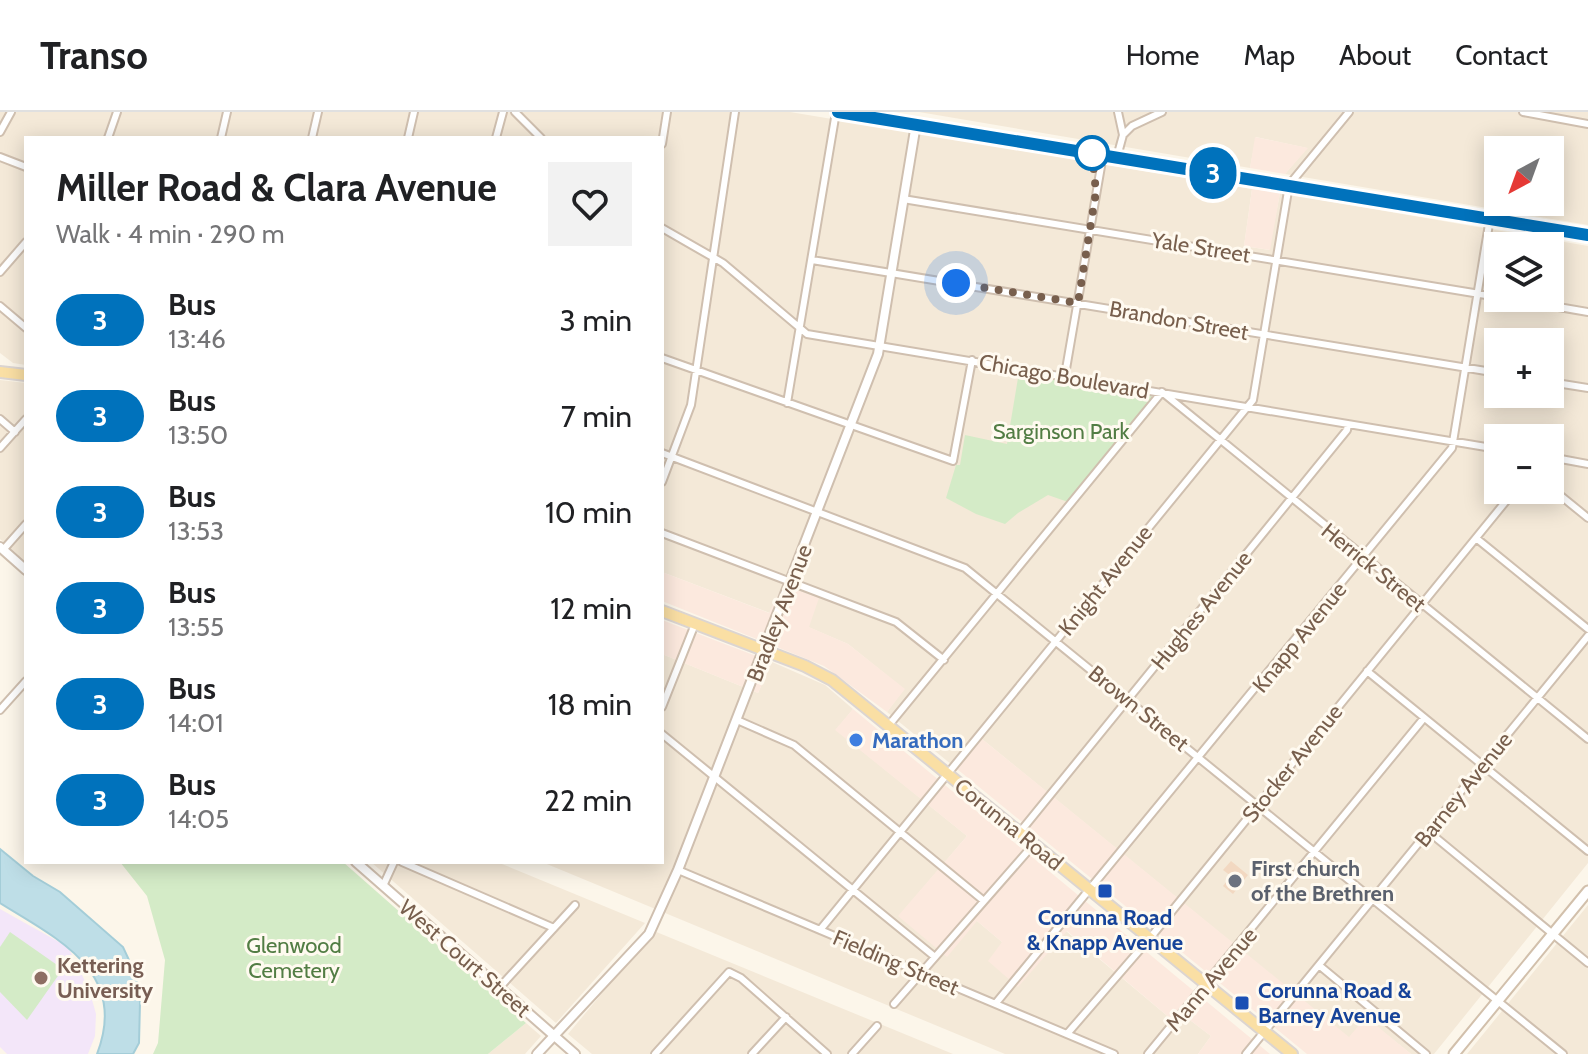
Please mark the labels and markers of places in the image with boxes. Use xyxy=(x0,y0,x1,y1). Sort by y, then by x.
unlabelled marker xyxy=(1075,136,1109,170)
place label: Marathon xyxy=(872,727,963,754)
marker: Marathon xyxy=(847,731,865,749)
place label: First church of the Brethren xyxy=(1251,855,1394,907)
marker: First church of the Brethren xyxy=(1226,872,1244,890)
marker: Corunna Road & Knapp Avenue xyxy=(1096,882,1114,900)
place label: Corunna Road & Knapp Avenue xyxy=(1027,904,1183,956)
place label: Kettering University xyxy=(57,952,153,1004)
marker: Kettering University xyxy=(32,969,50,987)
place label: Corunna Road & Barney Avenue xyxy=(1258,977,1412,1029)
marker: Corunna Road & Barney Avenue xyxy=(1233,994,1251,1012)

